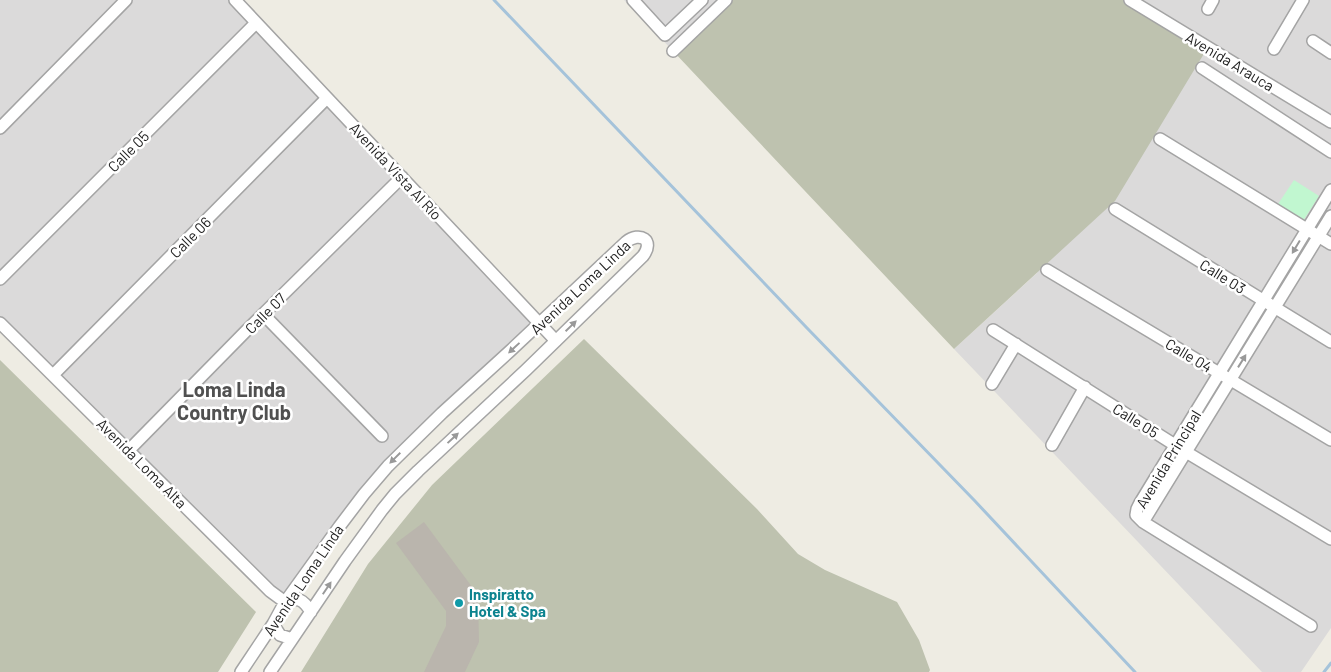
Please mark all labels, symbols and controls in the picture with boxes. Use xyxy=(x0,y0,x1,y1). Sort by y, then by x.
street label: Avenida Arauca xyxy=(1182,28,1278,94)
street label: Avenida Vista Al Río xyxy=(346,119,446,223)
street label: Calle 05 xyxy=(104,127,152,175)
street label: Calle 06 xyxy=(166,213,214,261)
street label: Avenida Loma Linda xyxy=(526,236,634,338)
one-way arrow xyxy=(1292,240,1301,253)
street label: Calle 03 xyxy=(1197,255,1249,297)
street label: Calle 07 xyxy=(241,289,289,337)
one-way arrow xyxy=(565,320,577,332)
street label: Calle 04 xyxy=(1162,334,1216,376)
one-way arrow xyxy=(509,342,521,354)
one-way arrow xyxy=(1237,355,1247,368)
district label: Loma Linda Country Club xyxy=(177,377,291,424)
street label: Calle 05 xyxy=(1110,399,1162,441)
street label: Avenida Principal xyxy=(1132,407,1204,511)
street label: Avenida Loma Alta xyxy=(93,414,191,512)
one-way arrow xyxy=(447,432,459,444)
one-way arrow xyxy=(390,452,402,464)
street label: Avenida Loma Linda xyxy=(259,521,347,639)
one-way arrow xyxy=(322,582,332,595)
place label: Inspiratto Hotel & Spa xyxy=(469,585,546,620)
marker: Inspiratto Hotel & Spa xyxy=(453,597,465,609)

